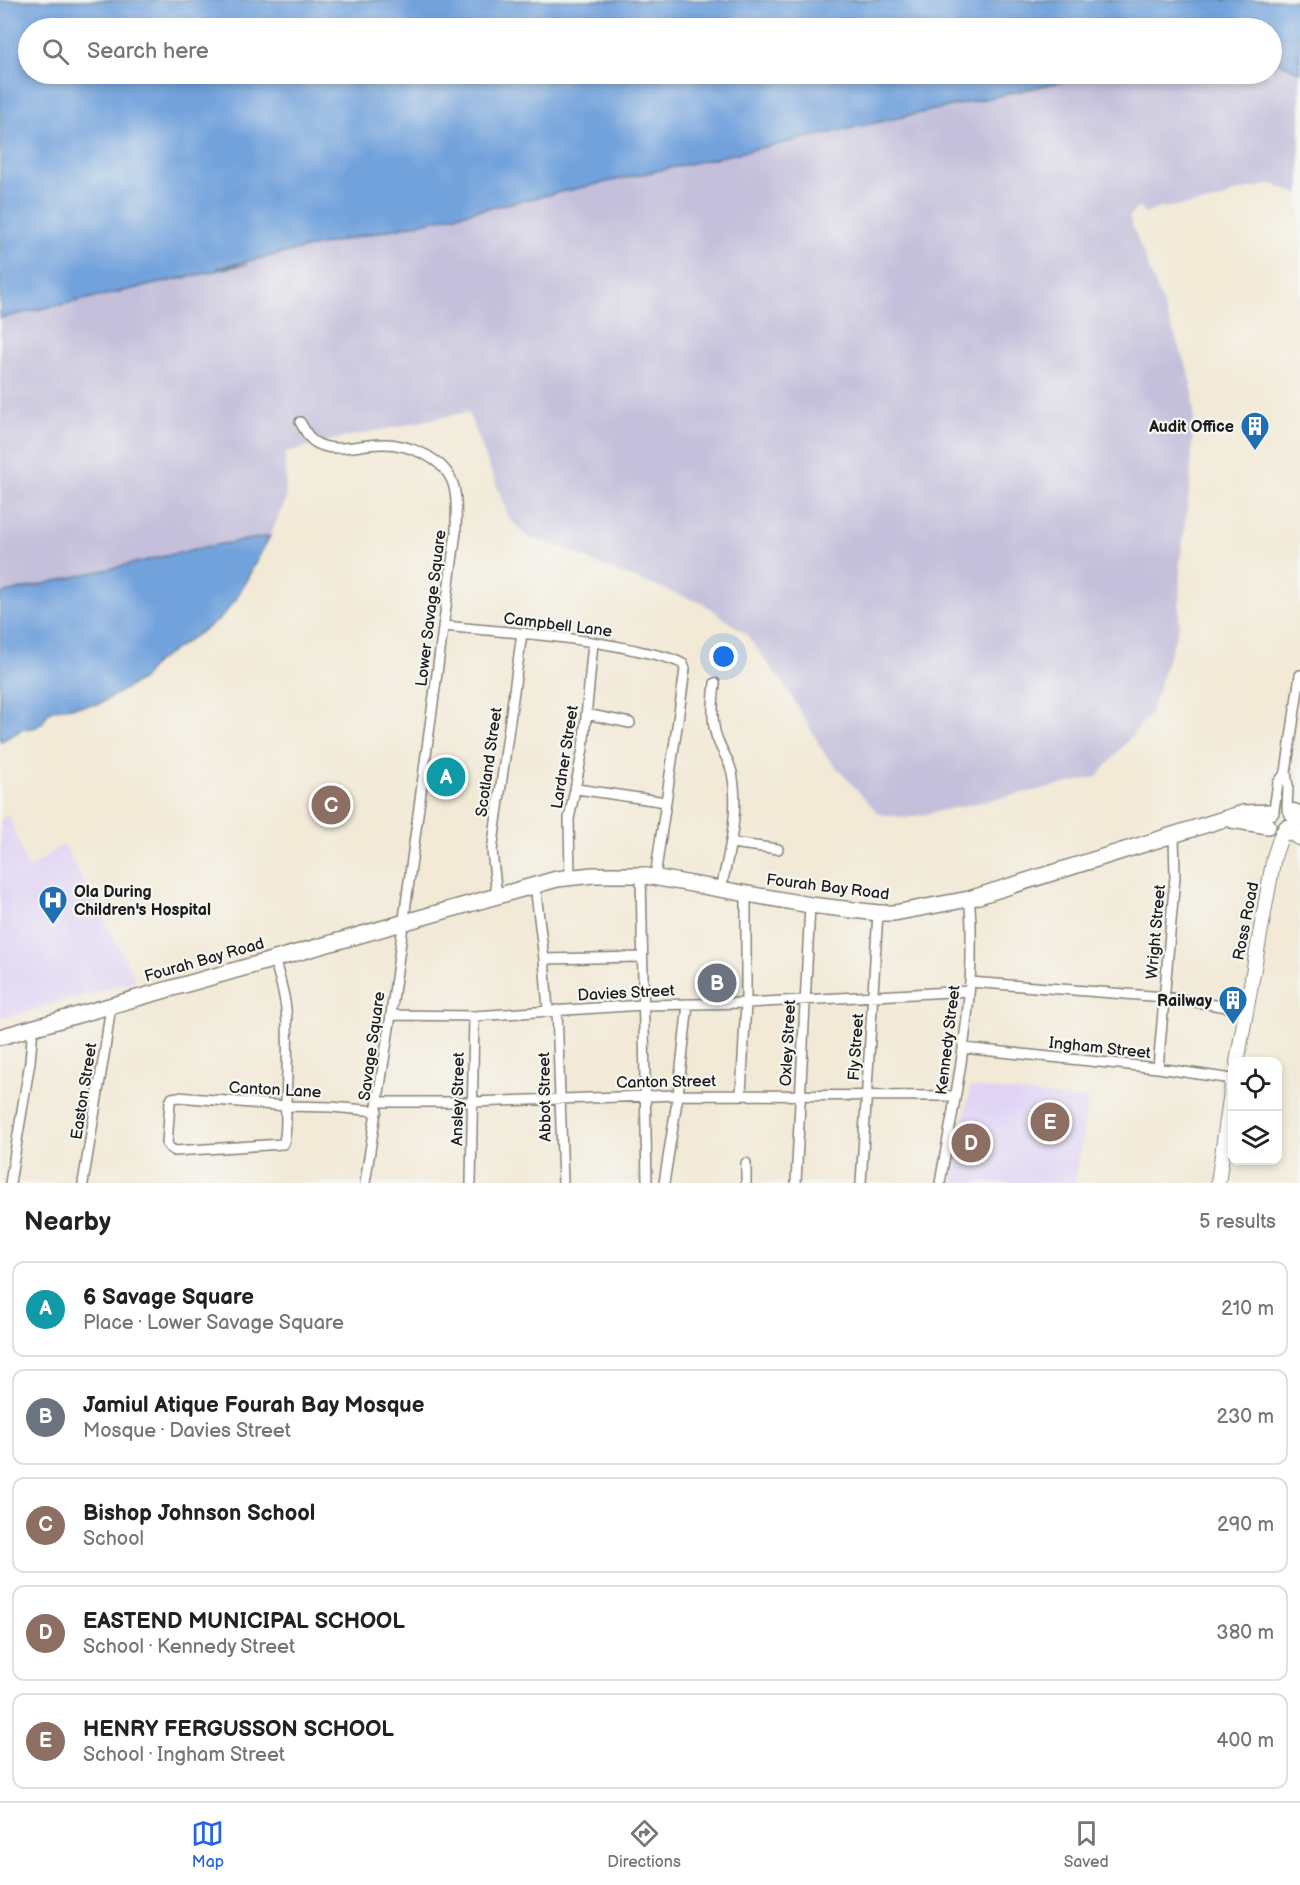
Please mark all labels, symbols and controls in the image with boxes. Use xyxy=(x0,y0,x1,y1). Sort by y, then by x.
search box xyxy=(18,18,1282,84)
icon: search xyxy=(39,35,72,68)
text: Search here xyxy=(87,38,209,65)
building icon: Audit Office xyxy=(1239,410,1271,452)
place label: Audit Office xyxy=(1148,418,1234,437)
street label: Lower Savage Square xyxy=(412,528,451,688)
street label: Campbell Lane xyxy=(502,609,614,642)
your location xyxy=(709,642,738,671)
street label: Lardner Street xyxy=(548,704,583,810)
street label: Scotland Street xyxy=(472,706,507,818)
pin: A xyxy=(426,754,466,800)
pin: C xyxy=(312,782,350,828)
street label: Fourah Bay Road xyxy=(765,871,890,904)
street label: Ross Road xyxy=(1230,881,1263,962)
place label: Ola During Children's Hospital xyxy=(74,883,211,920)
hospital icon: Ola During Children's Hospital xyxy=(37,884,69,926)
street label: Wright Street xyxy=(1143,884,1170,980)
street label: Fourah Bay Road xyxy=(142,934,267,987)
pin: B xyxy=(698,960,736,1006)
street label: Davies Street xyxy=(577,981,675,1006)
street label: Kennedy Street xyxy=(932,984,965,1096)
building icon: Railway xyxy=(1217,984,1249,1026)
street label: Savage Square xyxy=(355,990,390,1102)
place label: Railway xyxy=(1157,992,1213,1011)
street label: Oxley Street xyxy=(777,999,800,1087)
street label: Fly Street xyxy=(845,1013,868,1081)
street label: Ingham Street xyxy=(1048,1034,1152,1063)
street label: Easton Street xyxy=(67,1041,102,1141)
street label: Ansley Street xyxy=(448,1052,469,1146)
street label: Abbot Street xyxy=(535,1052,556,1142)
map controls xyxy=(1228,1057,1282,1165)
button: locate xyxy=(1228,1057,1282,1111)
street label: Canton Street xyxy=(616,1072,716,1093)
street label: Canton Lane xyxy=(228,1079,322,1102)
pin: E xyxy=(1030,1100,1070,1144)
button: layers xyxy=(1228,1111,1282,1165)
pin: D xyxy=(952,1120,990,1166)
text: Nearby xyxy=(24,1207,111,1238)
text: 5 results xyxy=(1199,1210,1276,1234)
text: 6 Savage Square xyxy=(83,1284,254,1311)
text: A xyxy=(39,1297,52,1321)
text: 210 m xyxy=(1221,1297,1274,1321)
text: Place · Lower Savage Square xyxy=(83,1311,344,1335)
text: Jamiul Atique Fourah Bay Mosque xyxy=(83,1392,424,1419)
text: B xyxy=(38,1405,53,1429)
text: 230 m xyxy=(1217,1405,1274,1429)
text: Mosque · Davies Street xyxy=(83,1419,291,1443)
text: Bishop Johnson School xyxy=(83,1500,315,1527)
text: C xyxy=(38,1513,53,1537)
text: 290 m xyxy=(1217,1513,1274,1537)
text: School xyxy=(83,1527,144,1551)
text: EASTEND MUNICIPAL SCHOOL xyxy=(83,1608,405,1635)
text: D xyxy=(39,1621,52,1645)
text: 380 m xyxy=(1216,1621,1274,1645)
text: School · Kennedy Street xyxy=(83,1635,295,1659)
text: HENRY FERGUSSON SCHOOL xyxy=(83,1716,394,1743)
text: E xyxy=(39,1729,52,1753)
text: 400 m xyxy=(1216,1729,1274,1753)
text: School · Ingham Street xyxy=(83,1743,285,1767)
tab: Map xyxy=(191,1817,224,1872)
tab: Directions xyxy=(607,1817,681,1872)
tab: Saved xyxy=(1064,1817,1109,1872)

